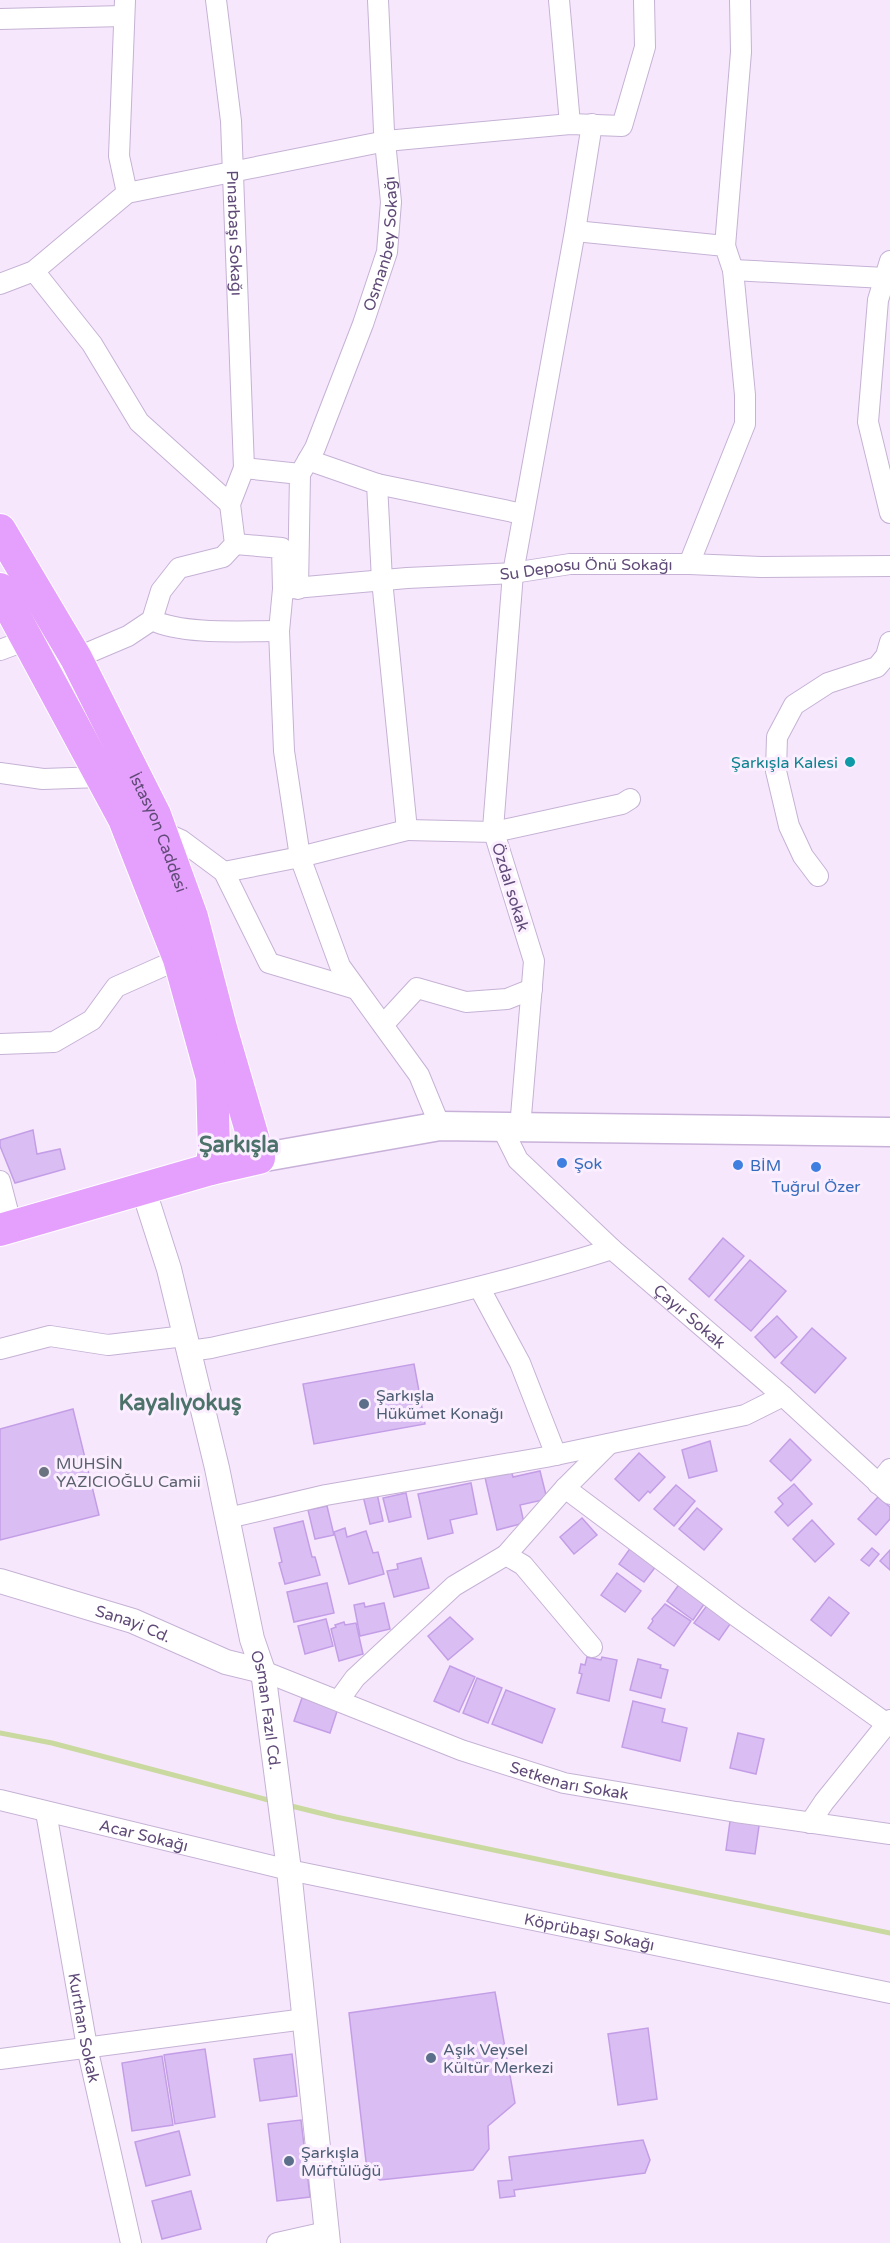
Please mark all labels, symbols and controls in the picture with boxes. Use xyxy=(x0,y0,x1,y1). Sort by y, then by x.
street label: Pınarbaşı Sokağı xyxy=(222,170,247,296)
street label: Osmanbey Sokağı xyxy=(359,176,402,314)
street label: Su Deposu Önü Sokağı xyxy=(499,555,672,585)
place label: Şarkışla Kalesi xyxy=(731,753,838,773)
marker: Şarkışla Kalesi xyxy=(843,755,857,769)
street label: İstasyon Caddesi xyxy=(124,769,191,895)
street label: Özdal sokak xyxy=(487,840,533,934)
district label: Şarkışla xyxy=(199,1132,279,1158)
place label: Şok xyxy=(574,1154,603,1174)
marker: Şok xyxy=(555,1156,569,1170)
place label: BİM xyxy=(750,1156,781,1176)
marker: BİM xyxy=(731,1158,745,1172)
marker: Tuğrul Özer xyxy=(809,1160,823,1174)
place label: Tuğrul Özer xyxy=(772,1177,861,1197)
street label: Çayır Sokak xyxy=(649,1280,730,1353)
place label: Şarkışla Hükümet Konağı xyxy=(376,1386,503,1424)
district label: Kayalıyokuş xyxy=(119,1390,242,1416)
marker: Şarkışla Hükümet Konağı xyxy=(357,1397,371,1411)
place label: MUHSİN YAZICIOĞLU Camii xyxy=(56,1454,201,1492)
marker: MUHSİN YAZICIOĞLU Camii xyxy=(37,1465,51,1479)
street label: Sanayi Cd. xyxy=(93,1601,174,1648)
street label: Osman Fazıl Cd. xyxy=(246,1648,285,1771)
street label: Setkenarı Sokak xyxy=(507,1757,630,1805)
street label: Acar Sokağı xyxy=(97,1815,190,1856)
street label: Köprübaşı Sokağı xyxy=(522,1909,656,1956)
street label: Kurthan Sokak xyxy=(63,1971,104,2085)
place label: Aşık Veysel Kültür Merkezi xyxy=(443,2040,554,2078)
marker: Aşık Veysel Kültür Merkezi xyxy=(424,2051,438,2065)
place label: Şarkışla Müftülüğü xyxy=(301,2143,381,2181)
marker: Şarkışla Müftülüğü xyxy=(282,2154,296,2168)

